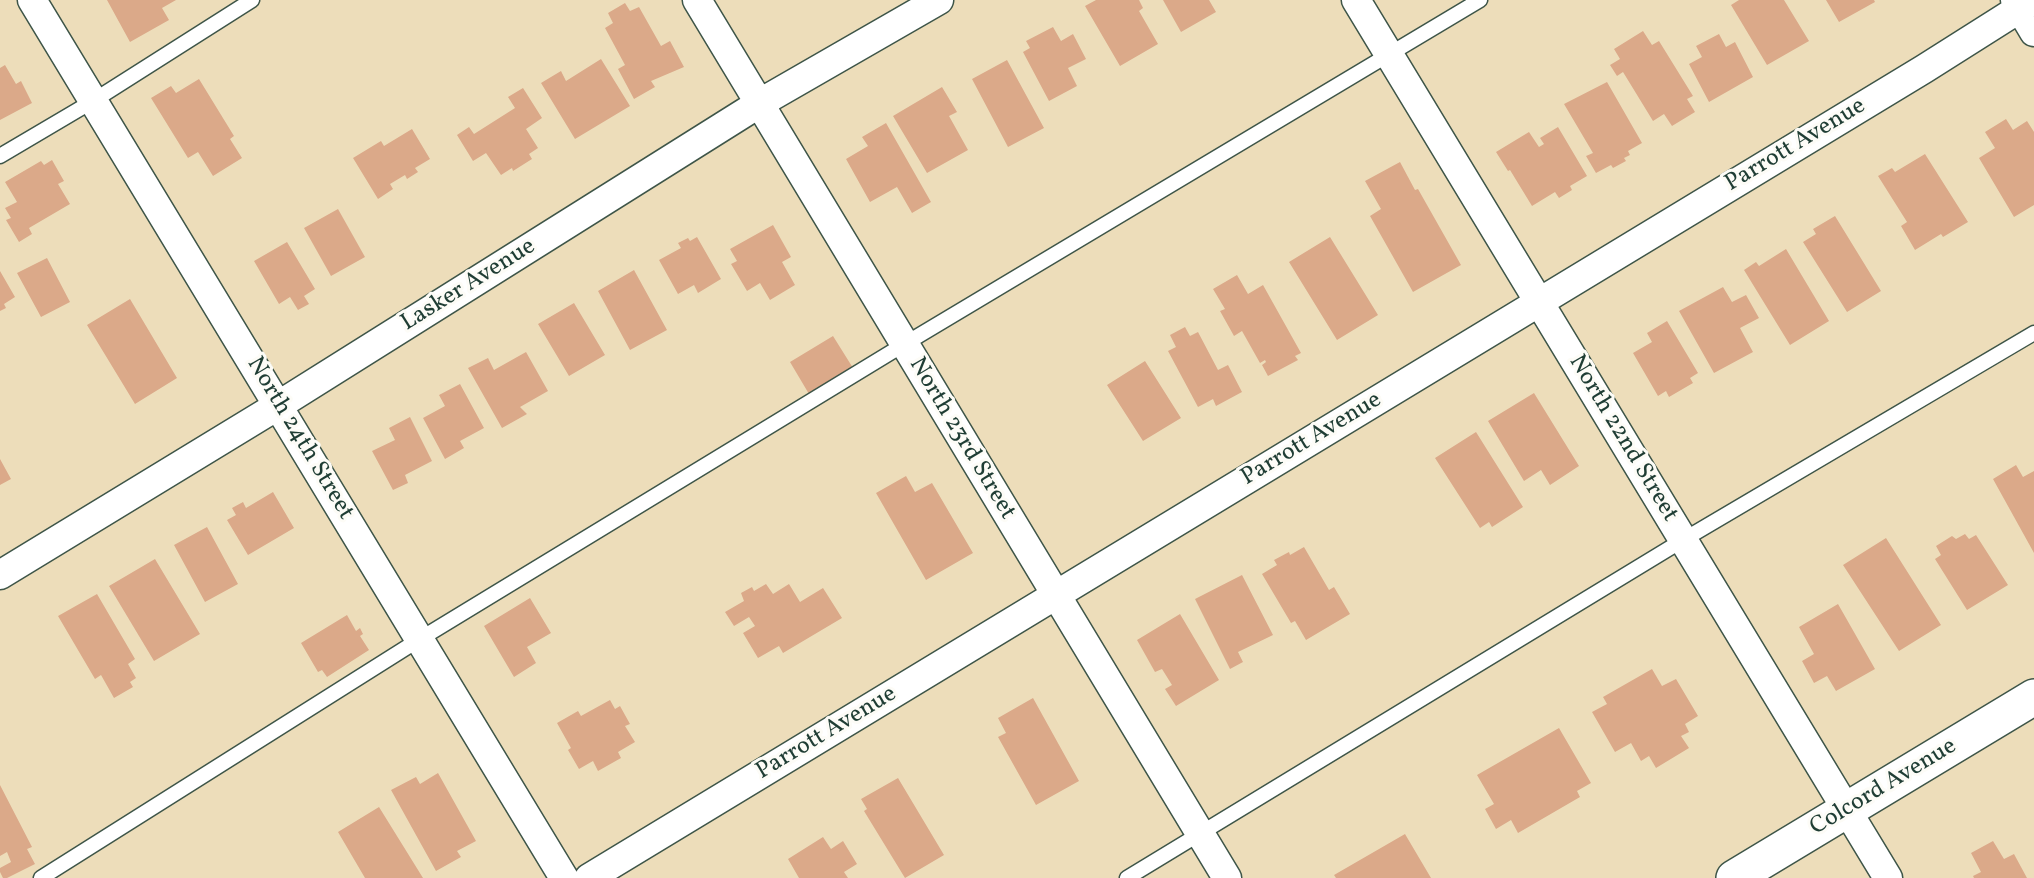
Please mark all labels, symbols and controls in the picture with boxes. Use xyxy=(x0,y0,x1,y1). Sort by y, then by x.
street label: Parrott Avenue xyxy=(1721,93,1871,199)
street label: Lasker Avenue xyxy=(396,233,542,339)
street label: North 22nd Street xyxy=(1561,350,1683,528)
street label: North 24th Street xyxy=(239,352,359,526)
street label: North 23rd Street xyxy=(901,353,1021,525)
street label: Parrott Avenue xyxy=(1237,387,1387,493)
street label: Parrott Avenue xyxy=(752,681,902,787)
street label: Colcord Avenue xyxy=(1806,733,1962,843)

